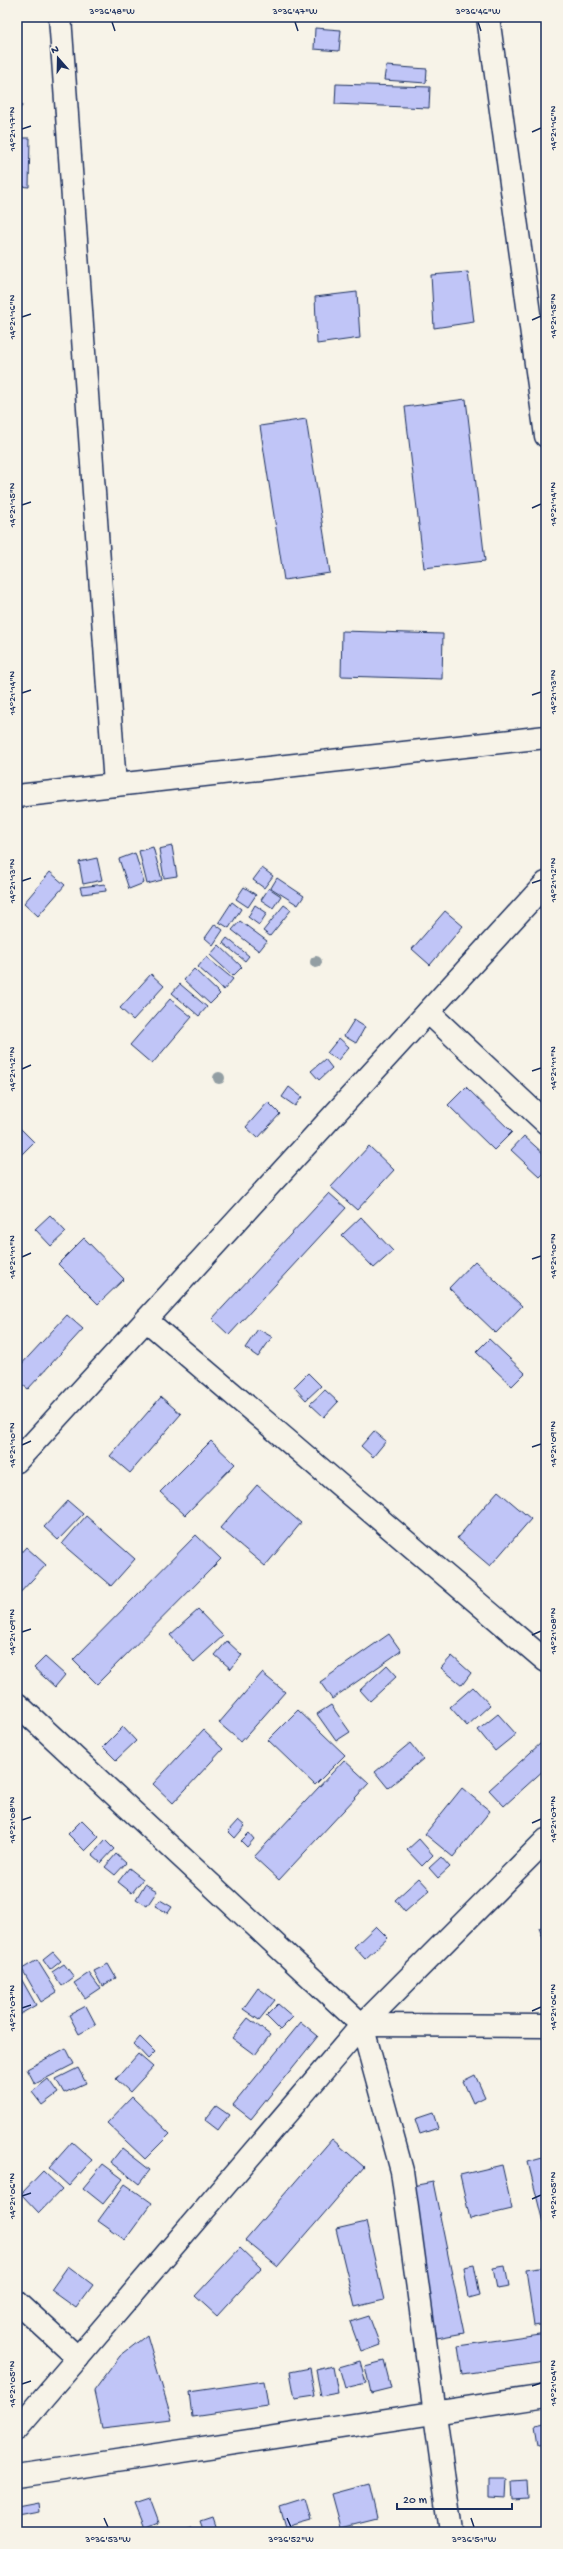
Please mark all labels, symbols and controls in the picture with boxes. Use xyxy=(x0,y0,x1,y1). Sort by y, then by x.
text: 3°36'48"W xyxy=(88,6,135,18)
text: 3°36'47"W xyxy=(271,6,318,18)
text: 3°36'46"W xyxy=(455,6,501,18)
north arrow xyxy=(38,38,78,78)
text: N xyxy=(50,44,61,57)
text: 14°21'16"N xyxy=(548,105,560,151)
text: 14°21'17"N xyxy=(7,106,19,152)
text: 14°21'15"N xyxy=(548,293,560,339)
text: 14°21'16"N xyxy=(7,294,19,340)
text: 14°21'14"N xyxy=(548,481,560,527)
text: 14°21'15"N xyxy=(7,482,19,528)
text: 14°21'13"N xyxy=(548,669,560,715)
text: 14°21'14"N xyxy=(7,670,19,716)
text: 14°21'12"N xyxy=(548,857,560,903)
text: 14°21'13"N xyxy=(7,858,19,904)
text: 14°21'12"N xyxy=(7,1046,19,1092)
text: 14°21'11"N xyxy=(548,1046,560,1091)
text: 14°21'10"N xyxy=(548,1233,560,1280)
text: 14°21'11"N xyxy=(7,1235,19,1280)
text: 14°21'09"N xyxy=(548,1420,560,1468)
text: 14°21'10"N xyxy=(7,1422,19,1469)
text: 14°21'08"N xyxy=(548,1607,560,1655)
text: 14°21'09"N xyxy=(7,1608,19,1656)
text: 14°21'07"N xyxy=(548,1795,560,1843)
text: 14°21'08"N xyxy=(7,1796,19,1844)
text: 14°21'06"N xyxy=(548,1983,560,2031)
text: 14°21'07"N xyxy=(7,1984,19,2032)
text: 14°21'05"N xyxy=(548,2171,560,2219)
text: 14°21'06"N xyxy=(7,2172,19,2220)
text: 14°21'05"N xyxy=(7,2360,19,2408)
text: 14°21'04"N xyxy=(548,2360,560,2407)
scale bar xyxy=(397,2485,512,2511)
text: 20 m xyxy=(403,2494,428,2508)
text: 3°36'53"W xyxy=(84,2534,131,2546)
text: 3°36'52"W xyxy=(267,2534,314,2546)
text: 3°36'51"W xyxy=(451,2534,497,2546)

